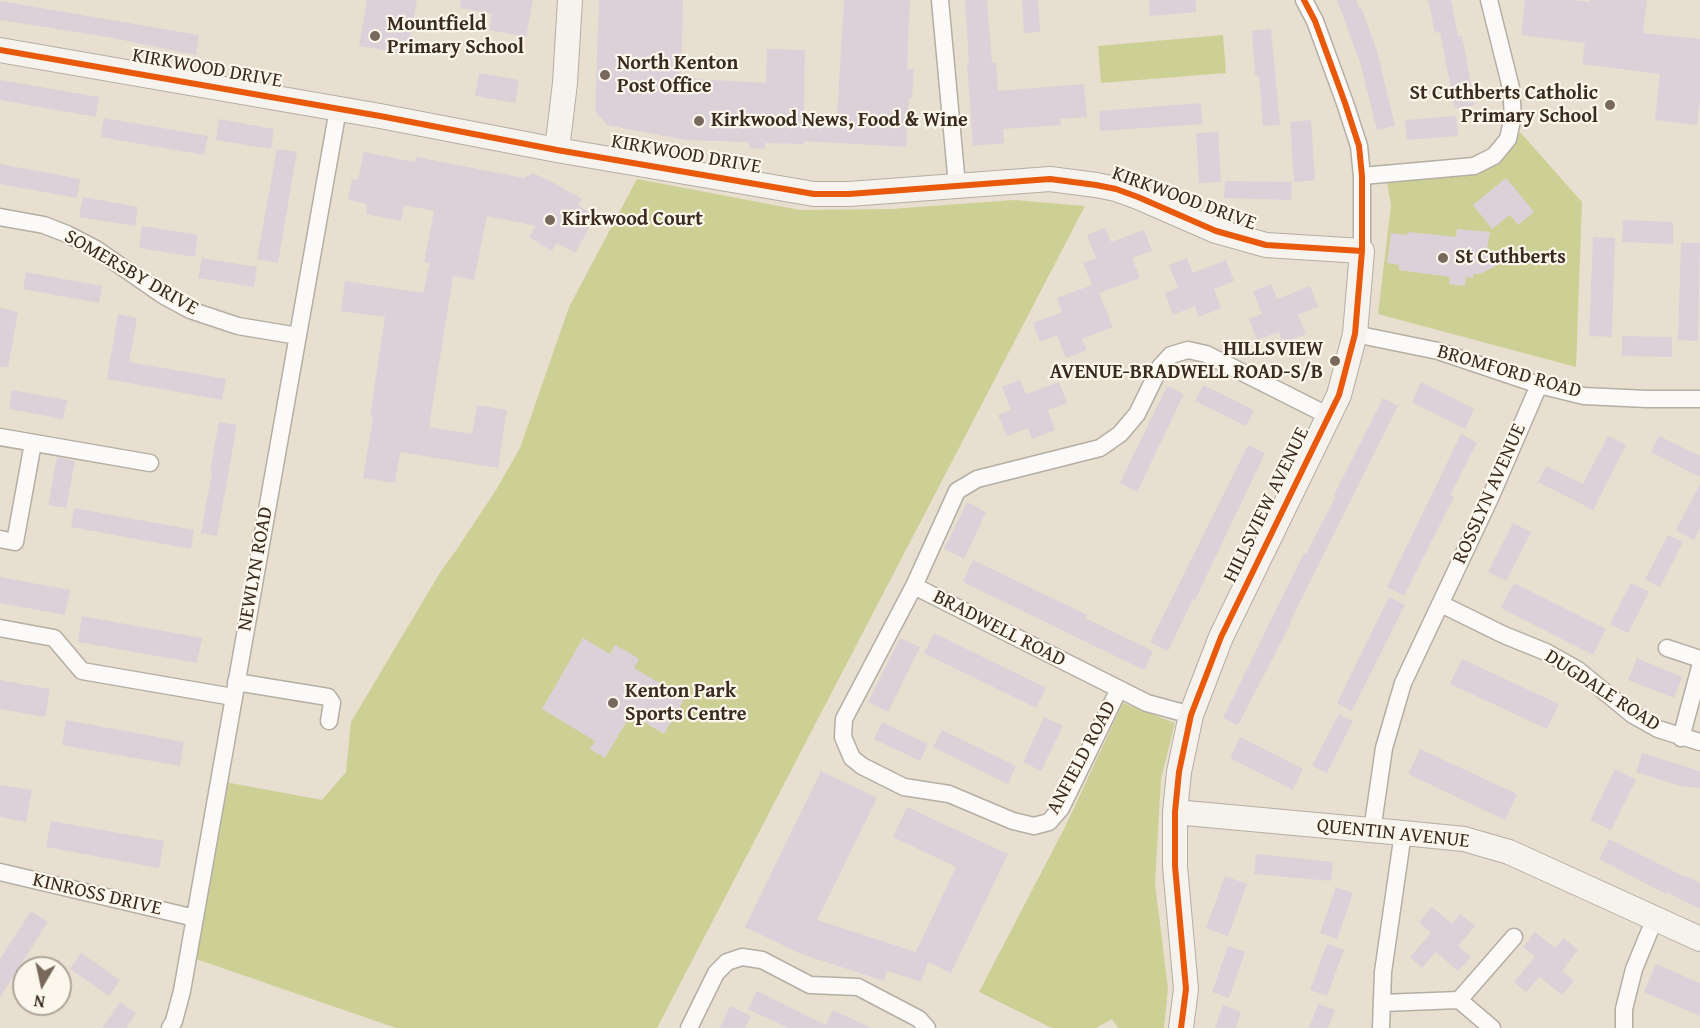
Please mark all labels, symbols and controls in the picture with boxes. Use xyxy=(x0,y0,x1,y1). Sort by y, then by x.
place label: Mountfield Primary School xyxy=(387,13,524,60)
marker: Mountfield Primary School xyxy=(368,29,382,43)
street label: KIRKWOOD DRIVE xyxy=(130,44,284,94)
place label: North Kenton Post Office xyxy=(617,52,738,99)
marker: North Kenton Post Office xyxy=(598,68,612,82)
place label: St Cuthberts Catholic Primary School xyxy=(1410,82,1598,129)
marker: St Cuthberts Catholic Primary School xyxy=(1603,98,1617,112)
place label: Kirkwood News, Food & Wine xyxy=(711,109,968,133)
marker: Kirkwood News, Food & Wine xyxy=(692,114,706,128)
street label: KIRKWOOD DRIVE xyxy=(609,130,763,180)
street label: KIRKWOOD DRIVE xyxy=(1109,162,1259,236)
place label: Kirkwood Court xyxy=(562,208,703,232)
marker: Kirkwood Court xyxy=(543,213,557,227)
street label: SOMERSBY DRIVE xyxy=(60,225,202,321)
place label: St Cuthberts xyxy=(1455,246,1566,270)
marker: St Cuthberts xyxy=(1436,251,1450,265)
place label: HILLSVIEW AVENUE-BRADWELL ROAD-S/B xyxy=(1050,338,1323,385)
street label: BROMFORD ROAD xyxy=(1434,340,1584,404)
marker: HILLSVIEW AVENUE-BRADWELL ROAD-S/B xyxy=(1328,354,1342,368)
street label: ROSSLYN AVENUE xyxy=(1448,420,1532,568)
street label: HILLSVIEW AVENUE xyxy=(1219,424,1315,586)
street label: NEWLYN ROAD xyxy=(233,505,279,633)
street label: BRADWELL ROAD xyxy=(929,585,1069,673)
street label: DUGDALE ROAD xyxy=(1540,645,1664,737)
place label: Kenton Park Sports Centre xyxy=(625,680,747,727)
marker: Kenton Park Sports Centre xyxy=(606,696,620,710)
street label: ANFIELD ROAD xyxy=(1042,697,1122,819)
street label: QUENTIN AVENUE xyxy=(1315,814,1471,854)
street label: KINROSS DRIVE xyxy=(30,868,164,922)
north arrow xyxy=(12,956,72,1016)
text: N xyxy=(32,989,47,1014)

